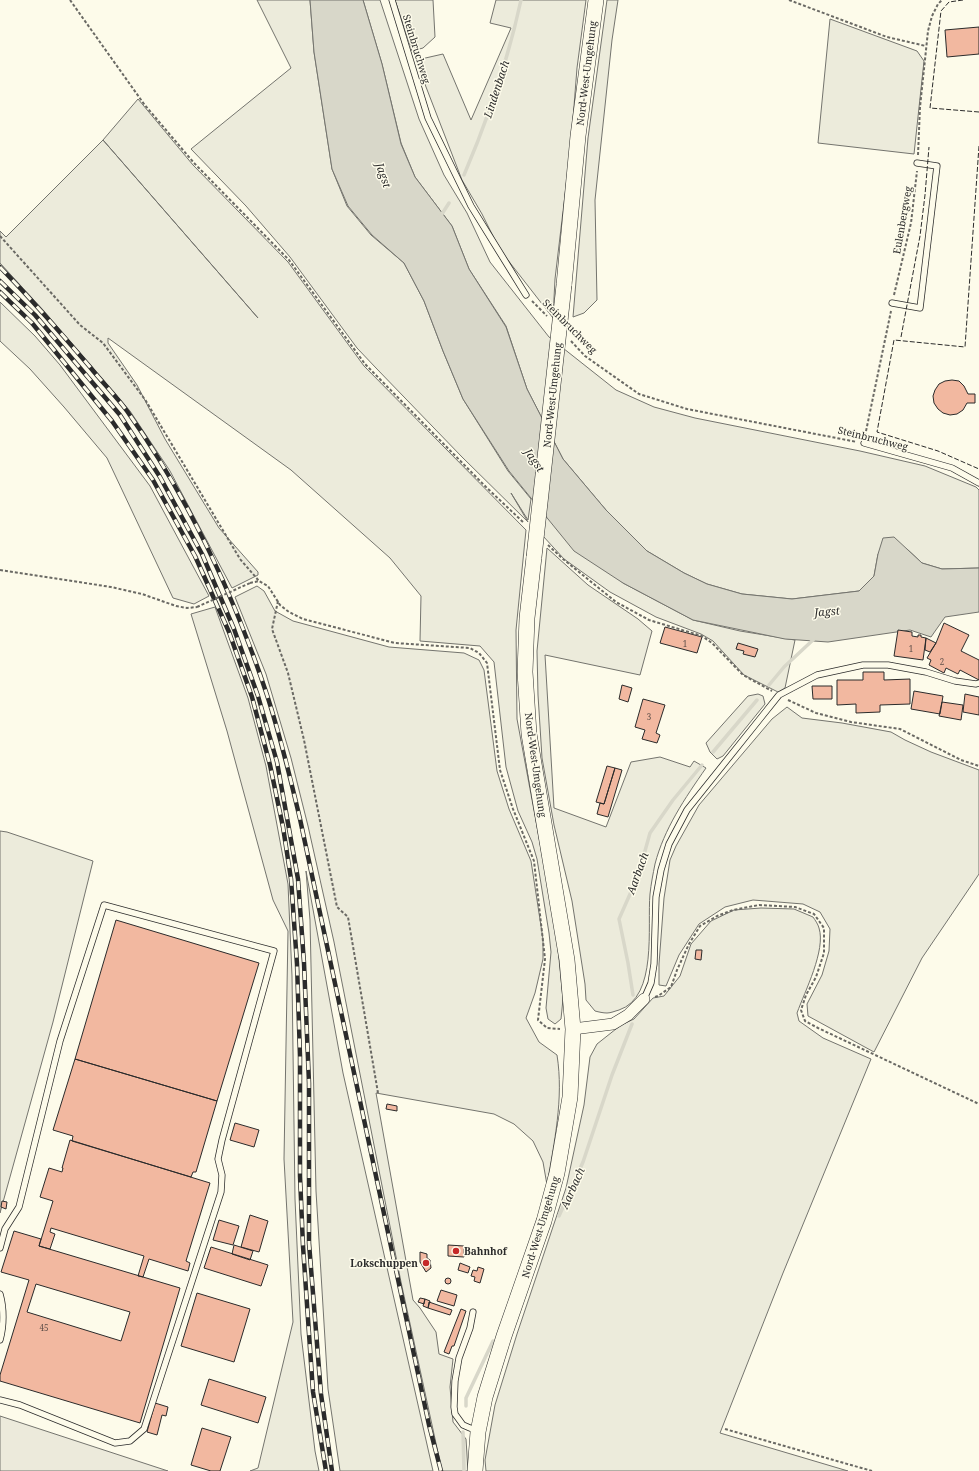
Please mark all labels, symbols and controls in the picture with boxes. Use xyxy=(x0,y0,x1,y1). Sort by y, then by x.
street label: Steinbruchweg xyxy=(400,13,434,86)
street label: Nord-West-Umgehung xyxy=(573,19,599,126)
water label: Lindenbach xyxy=(479,58,512,121)
water label: Jagst xyxy=(372,159,396,190)
street label: Eulenbergweg xyxy=(889,184,915,255)
street label: Steinbruchweg xyxy=(540,296,601,357)
street label: Nord-West-Umgehung xyxy=(540,341,565,448)
street label: Steinbruchweg xyxy=(836,423,910,454)
water label: Jagst xyxy=(520,444,549,476)
water label: Jagst xyxy=(812,602,841,620)
house number: 1 xyxy=(683,638,687,649)
house number: 1 xyxy=(909,643,913,654)
house number: 2 xyxy=(940,656,944,667)
house number: 3 xyxy=(647,711,652,722)
street label: Nord-West-Umgehung xyxy=(522,712,550,819)
water label: Aarbach xyxy=(622,849,652,897)
water label: Aarbach xyxy=(556,1165,588,1212)
street label: Nord-West-Umgehung xyxy=(518,1174,562,1280)
place label: Bahnhof xyxy=(464,1244,508,1258)
marker: Bahnhof xyxy=(451,1246,461,1256)
place label: Lokschuppen xyxy=(350,1256,418,1270)
marker: Lokschuppen xyxy=(421,1258,431,1268)
house number: 45 xyxy=(40,1322,48,1333)

